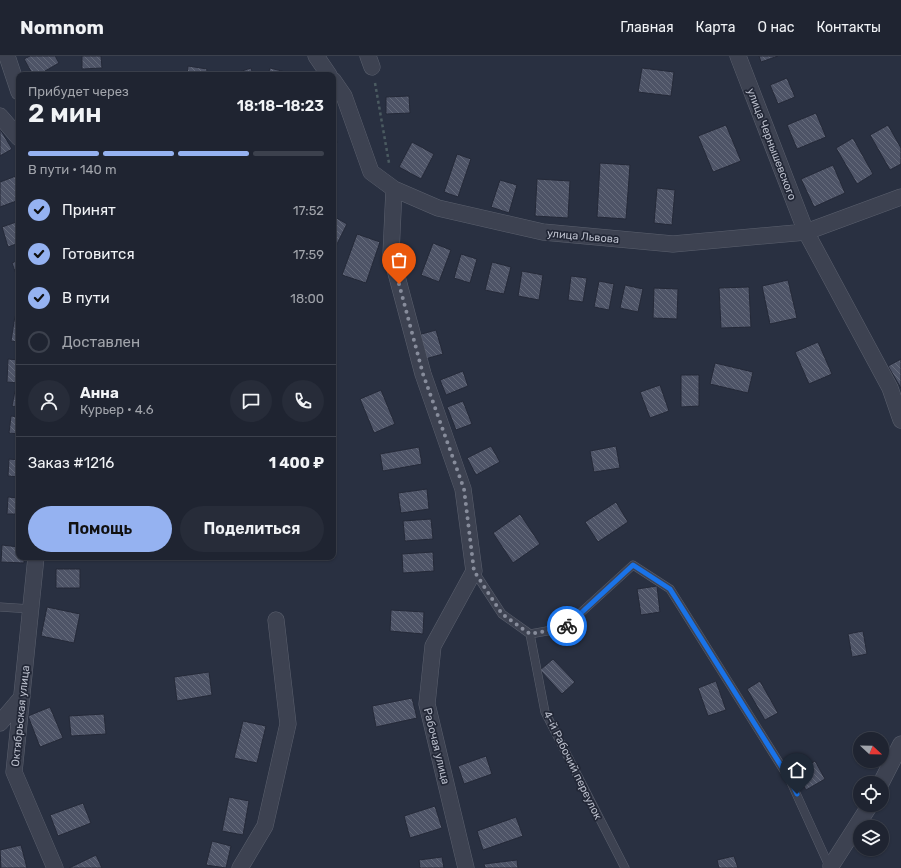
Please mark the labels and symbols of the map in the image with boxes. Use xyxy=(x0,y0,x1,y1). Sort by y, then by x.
street label: улица Чернышевского xyxy=(744,86,799,202)
street label: улица Львова xyxy=(546,227,620,246)
pin xyxy=(382,243,416,284)
courier xyxy=(547,606,587,646)
street label: Октябрьская улица xyxy=(9,665,32,767)
street label: Рабочая улица xyxy=(421,707,452,786)
street label: 4-й Рабочий переулок xyxy=(541,709,605,822)
north arrow xyxy=(853,732,889,768)
pin xyxy=(780,753,814,794)

